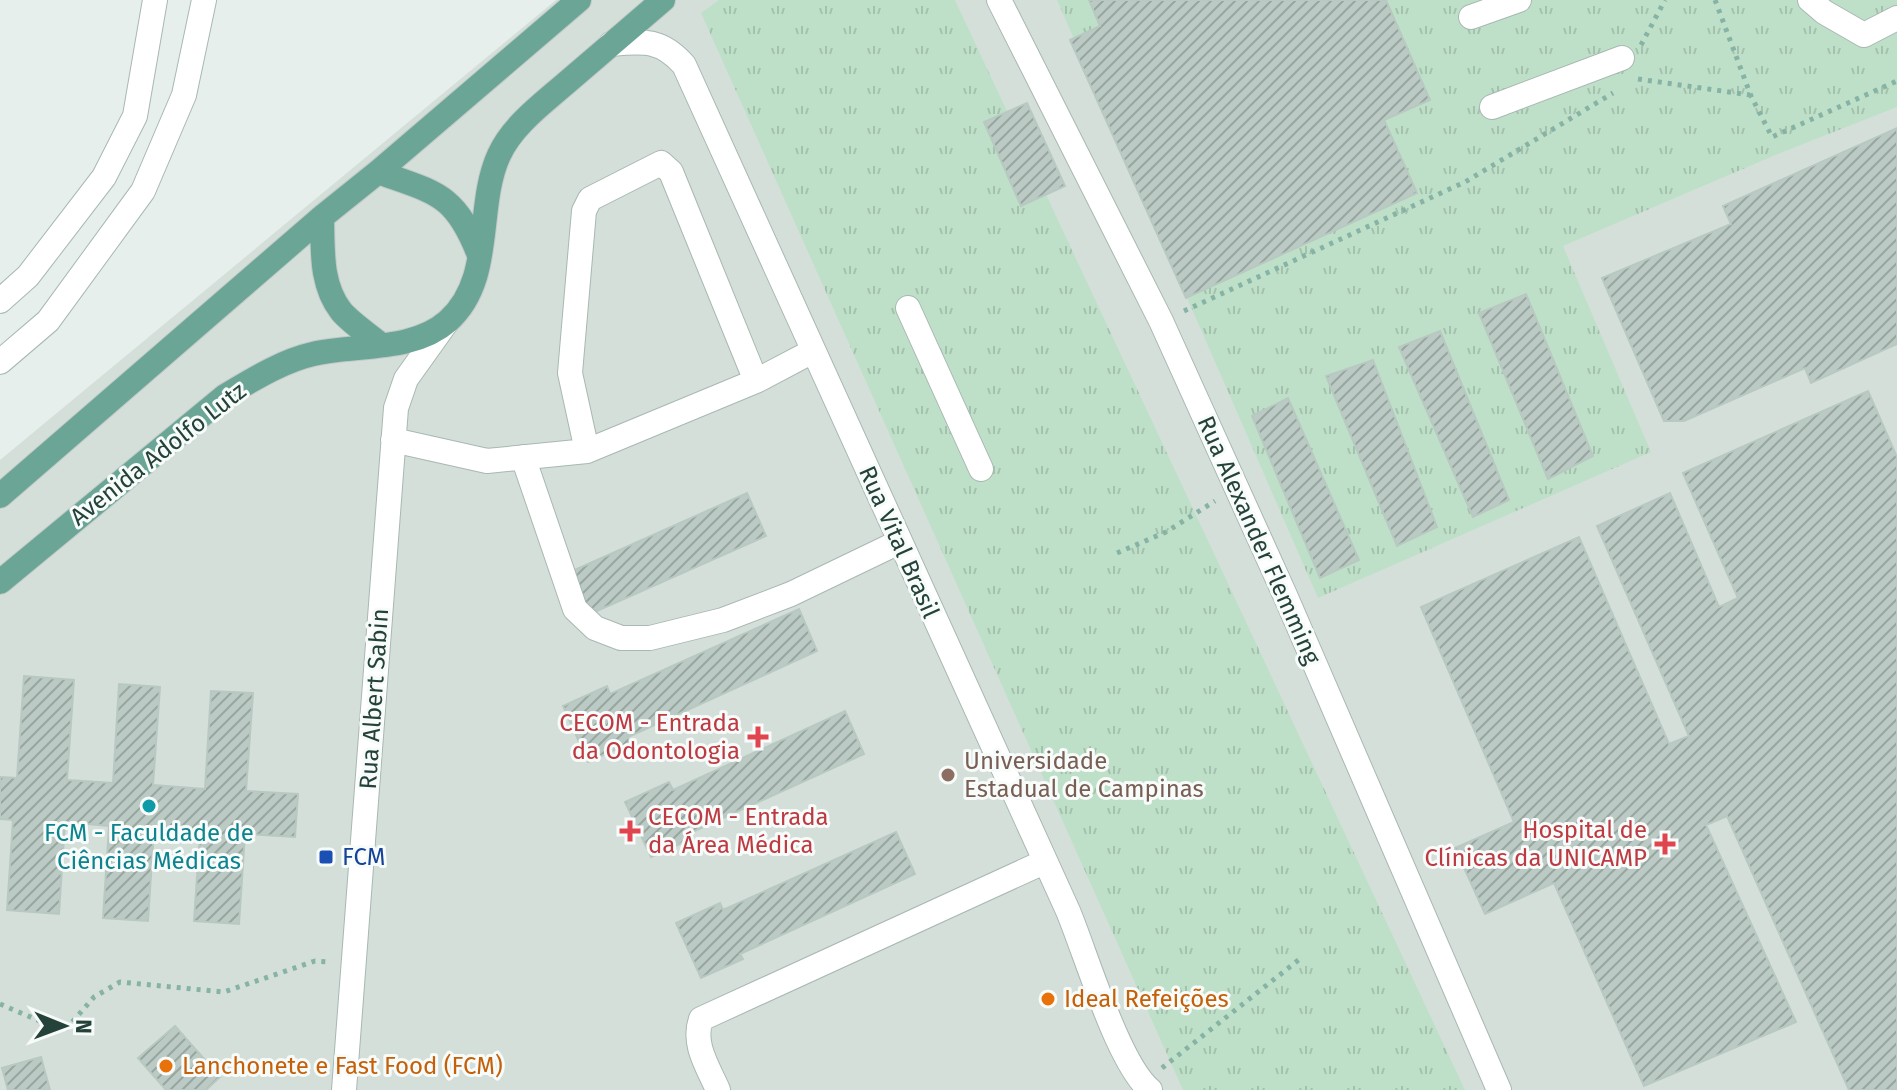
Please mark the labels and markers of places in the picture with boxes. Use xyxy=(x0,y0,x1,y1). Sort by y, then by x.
place label: CECOM - Entrada da Odontologia xyxy=(559,709,740,765)
marker: CECOM - Entrada da Odontologia xyxy=(747,726,769,748)
place label: Universidade Estadual de Campinas xyxy=(964,747,1204,803)
marker: Universidade Estadual de Campinas xyxy=(939,766,957,784)
marker: FCM - Faculdade de Ciências Médicas xyxy=(140,797,158,815)
place label: CECOM - Entrada da Área Médica xyxy=(648,803,829,859)
place label: Hospital de Clínicas da UNICAMP xyxy=(1425,816,1647,872)
place label: FCM - Faculdade de Ciências Médicas xyxy=(44,819,254,875)
marker: CECOM - Entrada da Área Médica xyxy=(619,820,641,842)
marker: Hospital de Clínicas da UNICAMP xyxy=(1654,833,1676,855)
place label: FCM xyxy=(342,843,385,871)
marker: FCM xyxy=(317,848,335,866)
place label: Ideal Refeições xyxy=(1064,985,1229,1013)
marker: Ideal Refeições xyxy=(1039,990,1057,1008)
place label: Lanchonete e Fast Food (FCM) xyxy=(182,1052,503,1080)
marker: Lanchonete e Fast Food (FCM) xyxy=(157,1057,175,1075)

